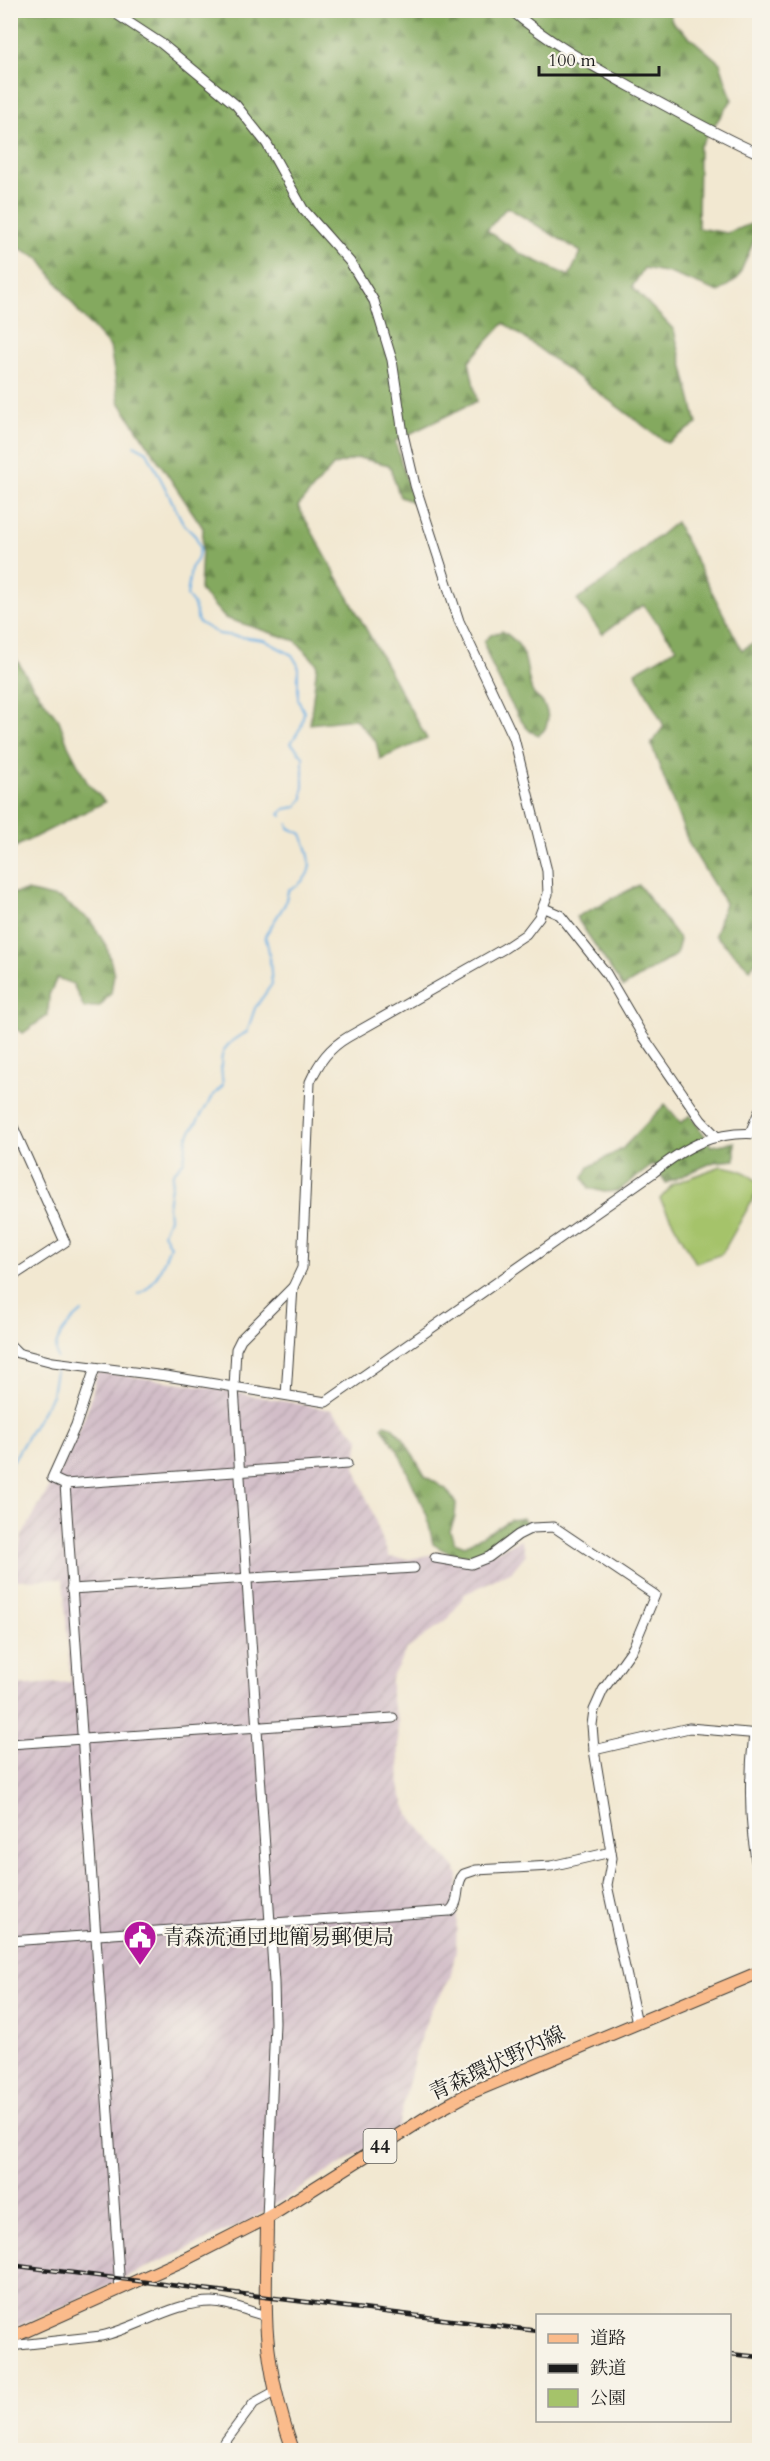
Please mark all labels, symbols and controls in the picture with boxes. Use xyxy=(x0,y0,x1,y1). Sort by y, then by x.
scale bar xyxy=(539,39,659,77)
text: 100 m xyxy=(548,48,596,73)
public building icon: 青森流通団地簡易郵便局 xyxy=(122,1919,158,1966)
place label: 青森流通団地簡易郵便局 xyxy=(163,1923,394,1952)
street label: 青森環状野内線 xyxy=(424,2019,570,2108)
road number: 44 xyxy=(364,2129,397,2163)
legend xyxy=(536,2314,731,2422)
text: 道路 xyxy=(590,2326,626,2351)
text: 鉄道 xyxy=(590,2356,626,2381)
text: 公園 xyxy=(590,2386,626,2411)

